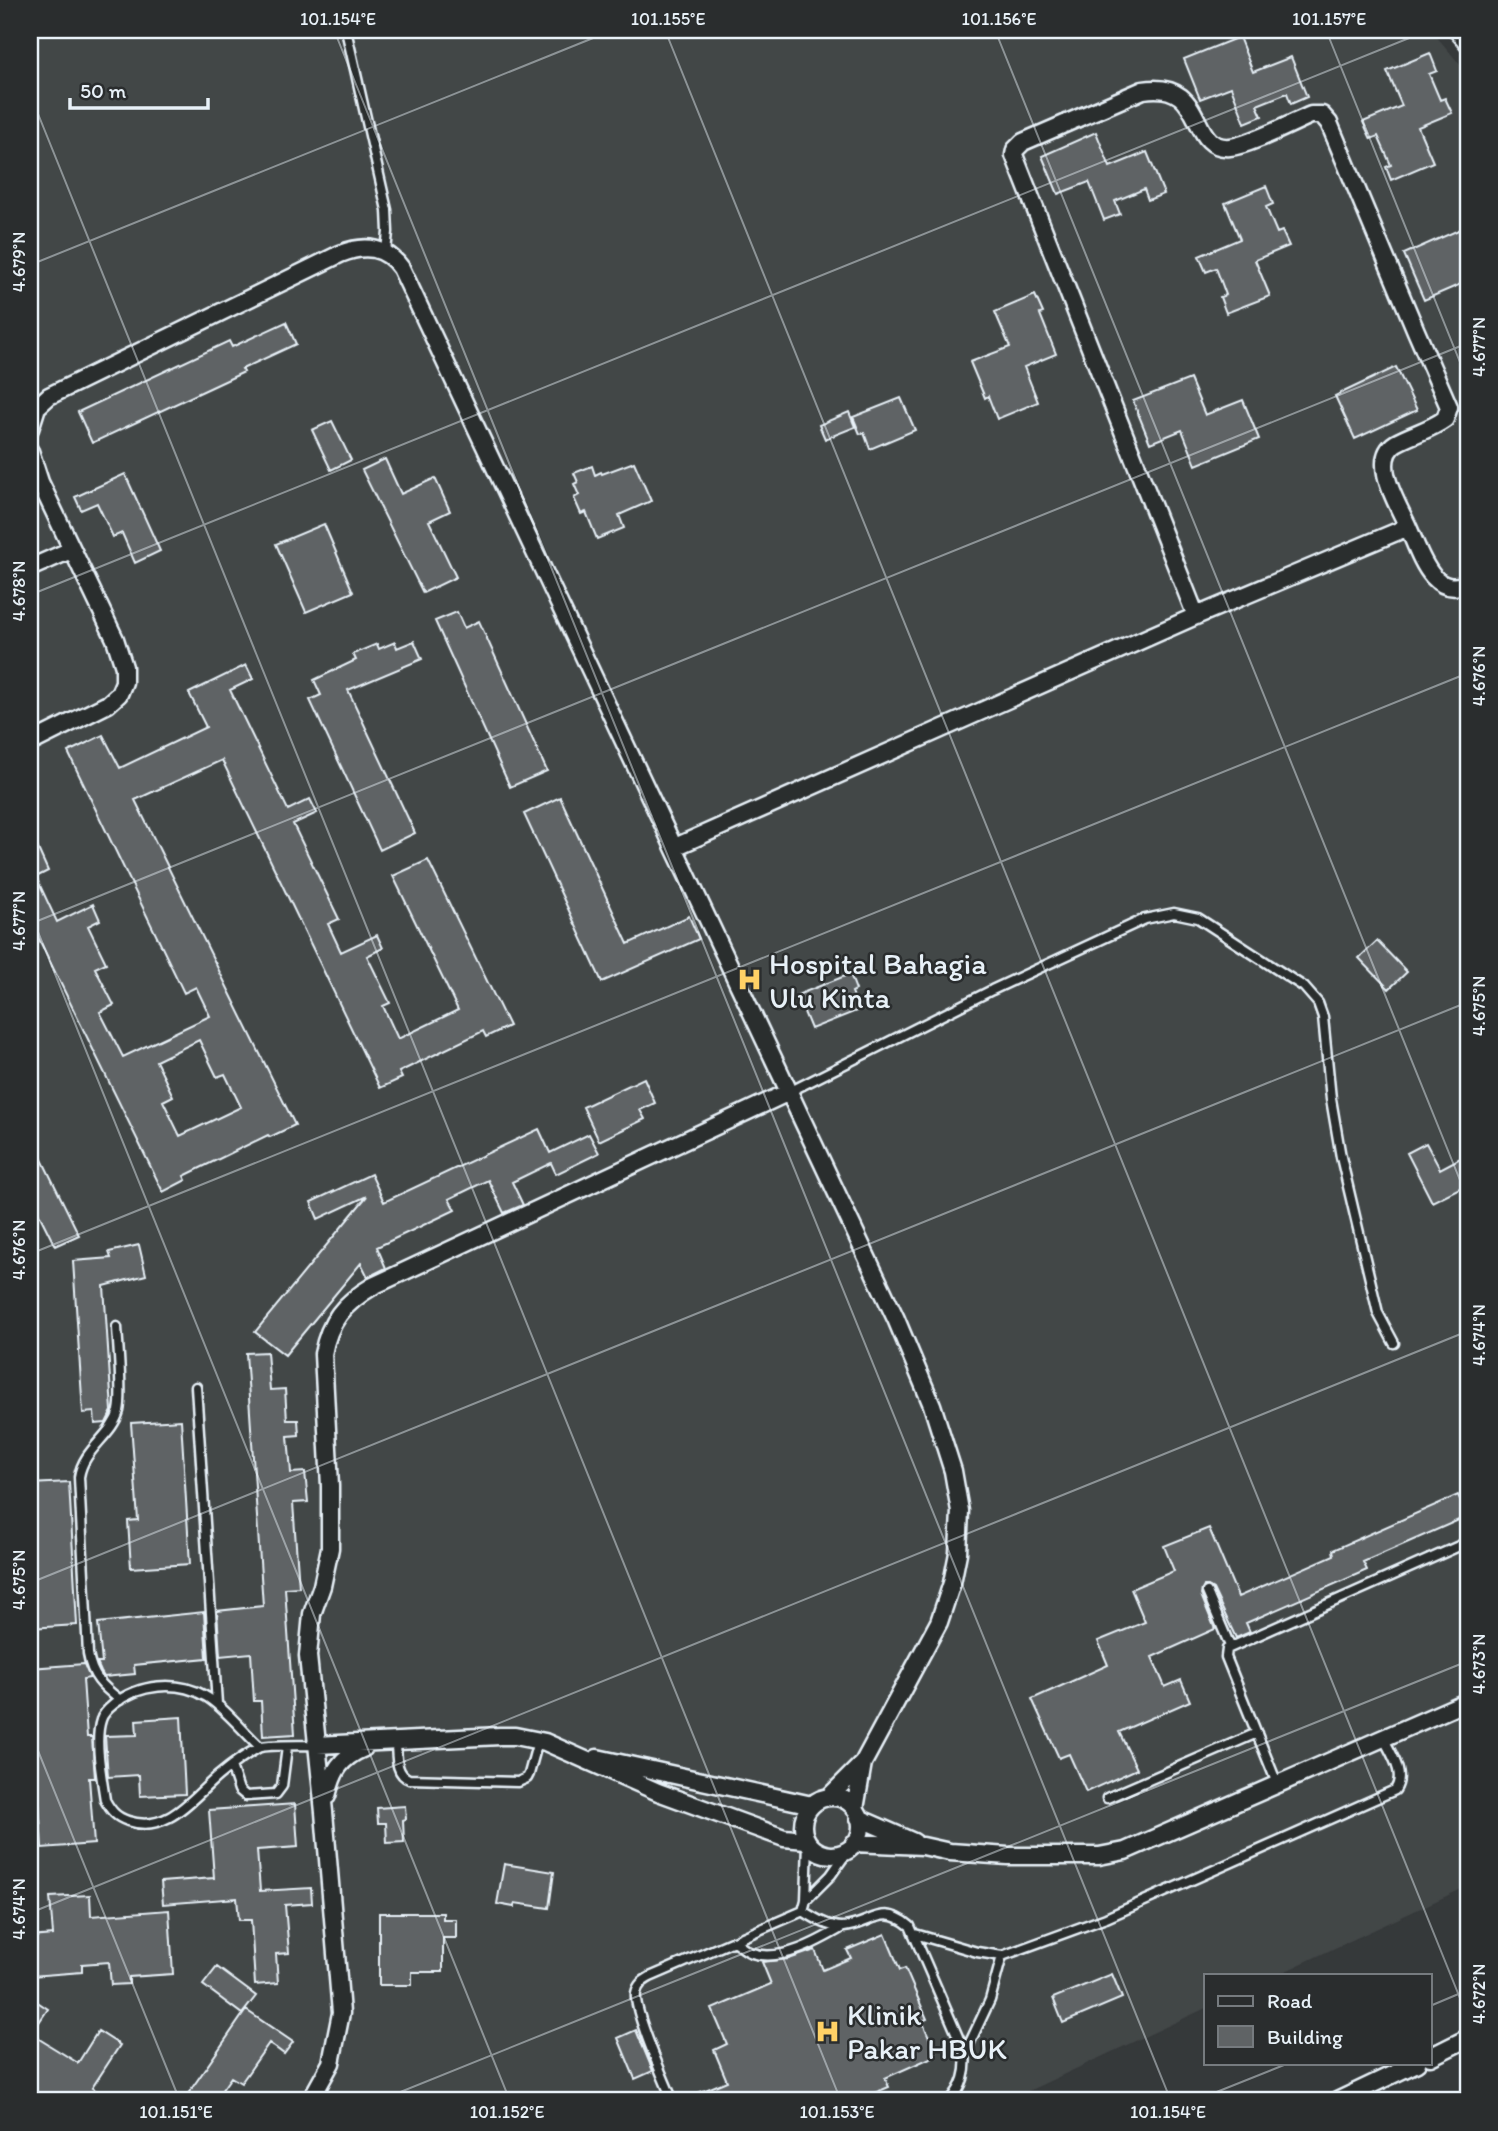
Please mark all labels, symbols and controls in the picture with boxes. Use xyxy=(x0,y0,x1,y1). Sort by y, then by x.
text: 101.154°E xyxy=(300,8,376,30)
text: 101.155°E xyxy=(631,8,705,30)
text: 101.156°E xyxy=(962,8,1036,30)
text: 101.157°E xyxy=(1292,8,1366,30)
scale bar xyxy=(70,66,208,110)
text: 50 m xyxy=(80,78,127,103)
text: 4.679°N xyxy=(8,232,30,292)
text: 4.677°N xyxy=(1468,317,1490,377)
text: 4.678°N xyxy=(8,560,30,622)
text: 4.676°N xyxy=(1468,646,1490,706)
text: 4.677°N xyxy=(8,891,30,951)
place label: Hospital Bahagia Ulu Kinta xyxy=(769,945,987,1016)
hospital icon: Hospital Bahagia Ulu Kinta xyxy=(735,966,763,994)
text: 4.675°N xyxy=(1468,976,1490,1036)
text: 4.676°N xyxy=(8,1220,30,1280)
text: 4.674°N xyxy=(1468,1304,1490,1366)
text: 4.675°N xyxy=(8,1550,30,1610)
text: 4.673°N xyxy=(1468,1634,1490,1694)
text: 4.674°N xyxy=(8,1878,30,1940)
text: 4.672°N xyxy=(1468,1964,1490,2024)
legend xyxy=(1204,1974,1432,2064)
text: Road xyxy=(1267,1988,1313,2013)
place label: Klinik Pakar HBUK xyxy=(847,1996,1007,2067)
hospital icon: Klinik Pakar HBUK xyxy=(813,2017,841,2045)
text: Building xyxy=(1267,2024,1343,2049)
text: 101.151°E xyxy=(139,2101,213,2123)
text: 101.152°E xyxy=(470,2101,544,2123)
text: 101.153°E xyxy=(799,2101,875,2123)
text: 101.154°E xyxy=(1130,2101,1206,2123)

